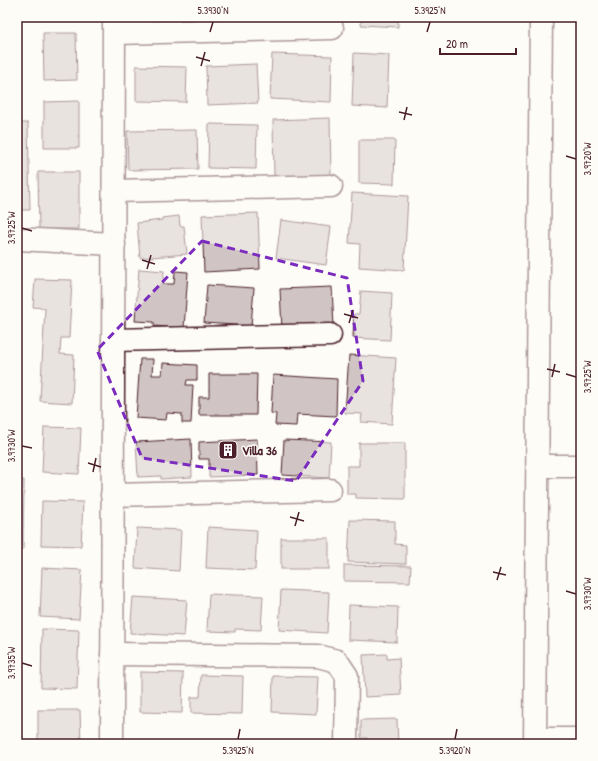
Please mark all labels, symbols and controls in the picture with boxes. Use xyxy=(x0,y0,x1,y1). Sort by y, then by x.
text: 5.3930°N xyxy=(197,4,229,17)
text: 5.3925°N xyxy=(414,4,446,17)
scale bar xyxy=(440,30,516,56)
text: 20 m xyxy=(446,35,468,52)
text: 3.9720°W xyxy=(581,142,594,175)
text: 3.9725°W xyxy=(5,211,18,244)
text: 3.9725°W xyxy=(581,360,594,393)
text: 3.9730°W xyxy=(5,429,18,462)
building icon: Villa 36 xyxy=(217,439,239,461)
place label: Villa 36 xyxy=(242,441,278,459)
text: 3.9730°W xyxy=(581,577,594,610)
text: 3.9735°W xyxy=(5,646,18,679)
text: 5.3925°N xyxy=(222,744,254,757)
text: 5.3920°N xyxy=(439,744,471,757)

